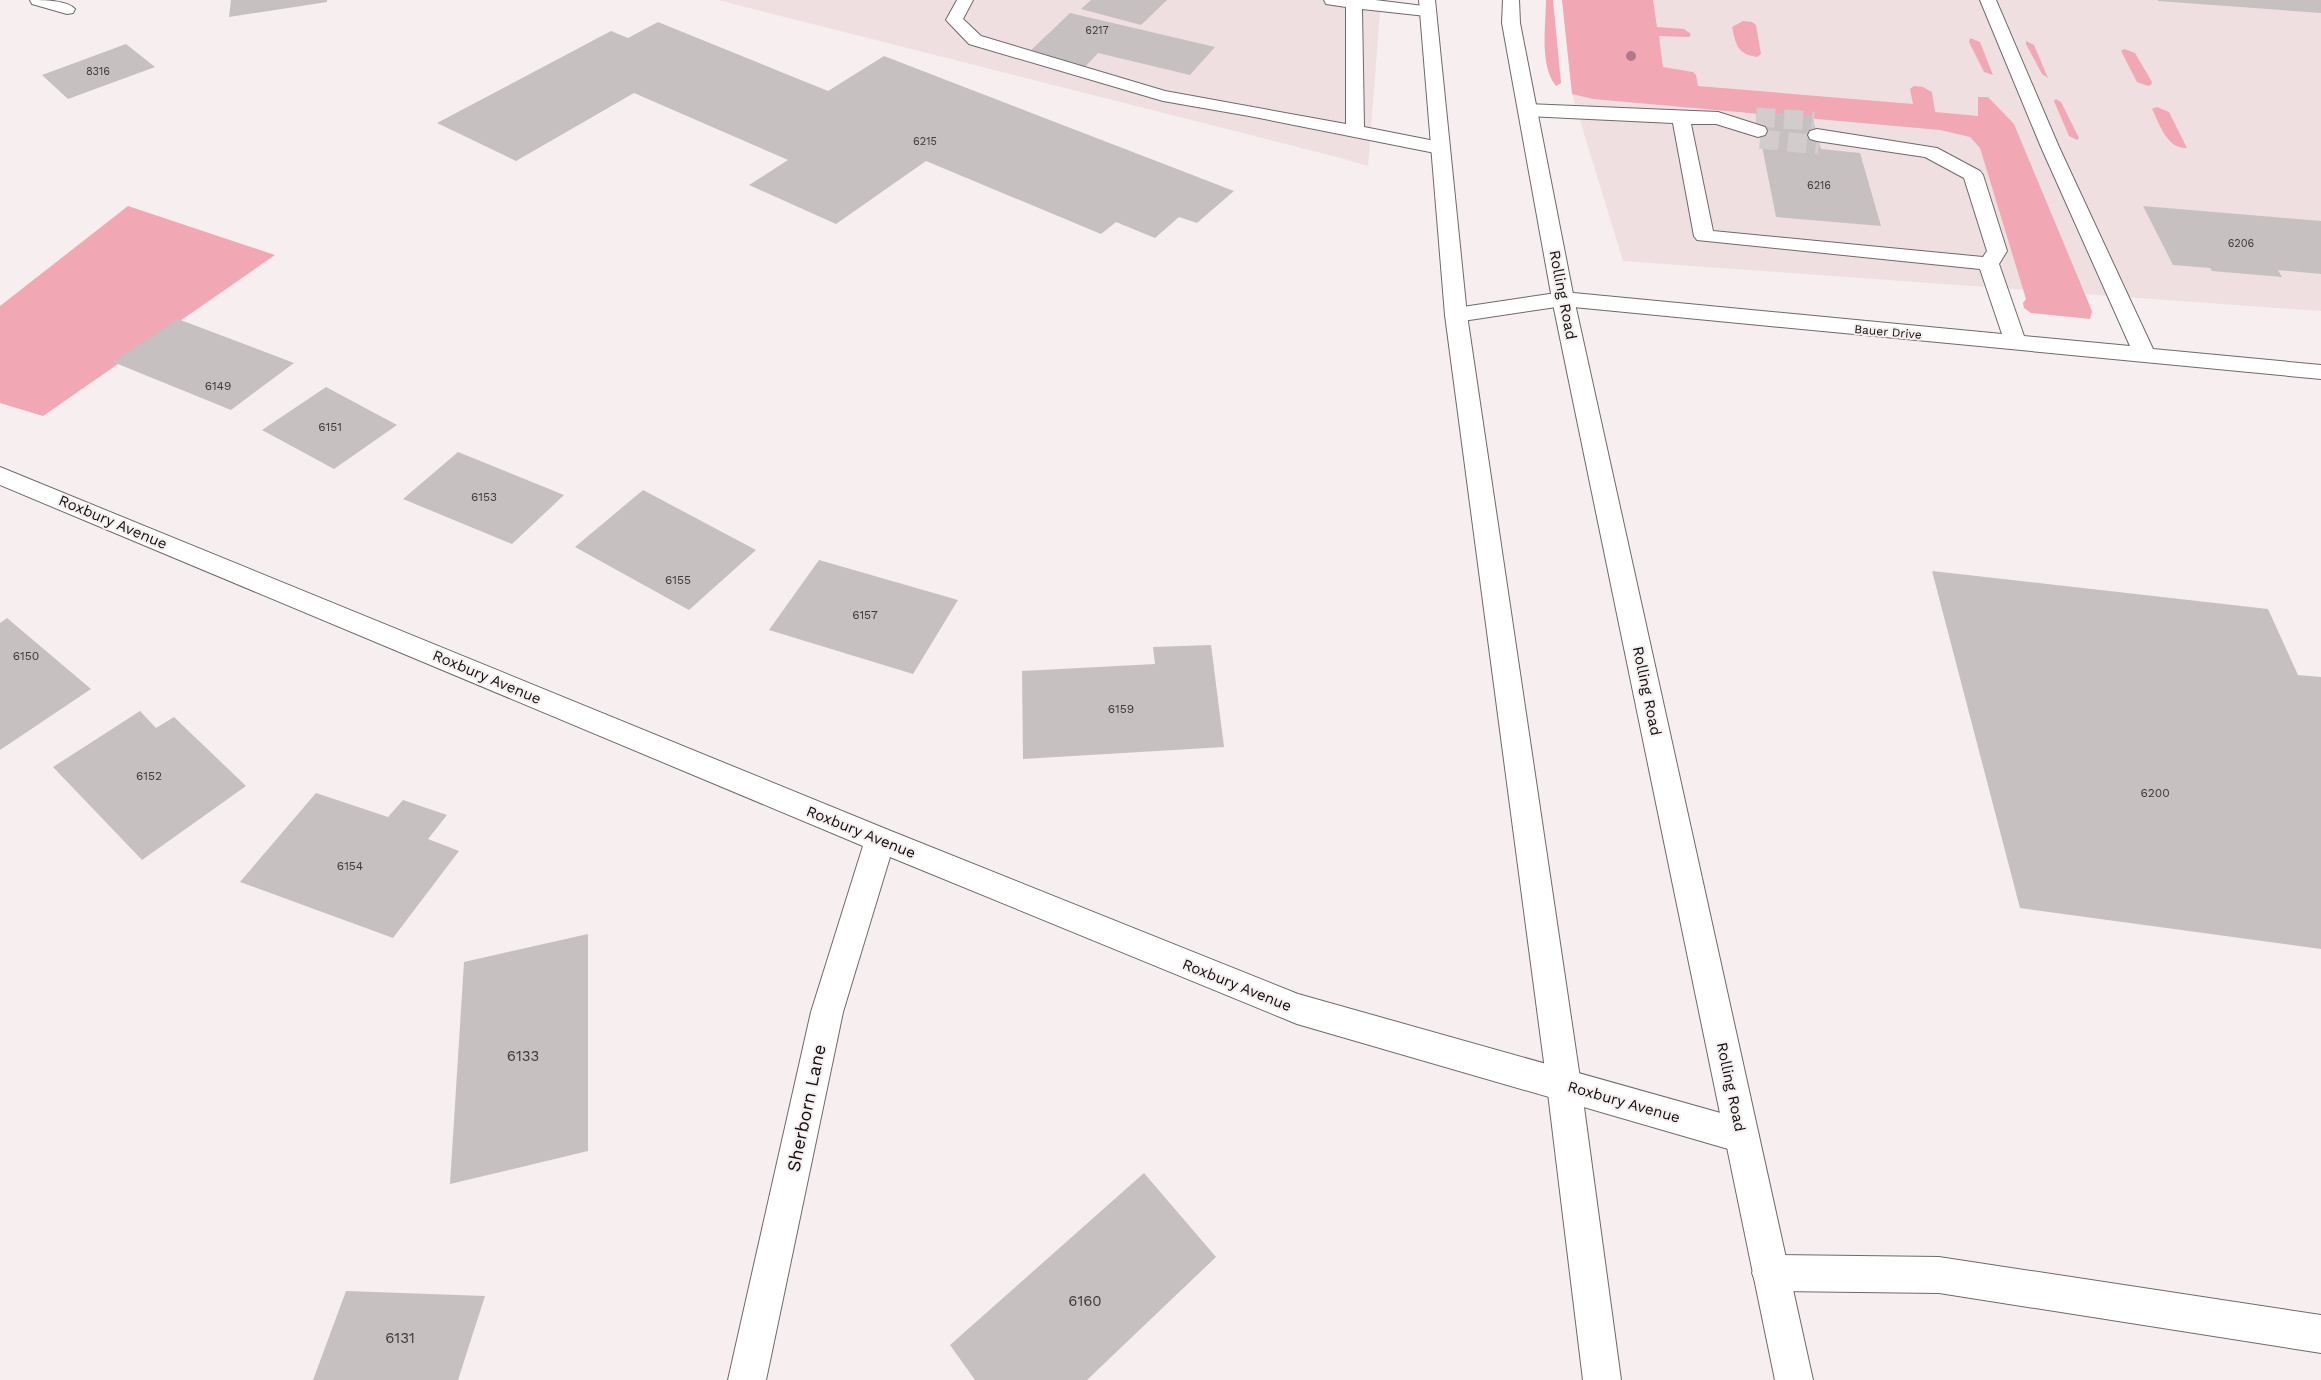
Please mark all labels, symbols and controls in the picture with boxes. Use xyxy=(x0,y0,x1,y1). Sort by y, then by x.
house number: 6217 xyxy=(1085,24,1109,37)
house number: 8316 xyxy=(86,65,110,78)
house number: 6215 xyxy=(913,135,937,148)
house number: 6216 xyxy=(1807,179,1831,192)
house number: 6206 xyxy=(2228,237,2255,250)
street label: Rolling Road xyxy=(1545,249,1581,341)
street label: Bauer Drive xyxy=(1854,322,1922,342)
house number: 6149 xyxy=(205,379,231,393)
house number: 6151 xyxy=(318,420,342,434)
house number: 6153 xyxy=(471,490,497,504)
street label: Roxbury Avenue xyxy=(56,491,170,553)
house number: 6155 xyxy=(665,573,691,587)
house number: 6157 xyxy=(852,608,878,622)
street label: Rolling Road xyxy=(1629,645,1665,737)
street label: Roxbury Avenue xyxy=(430,646,544,708)
house number: 6150 xyxy=(13,649,39,663)
house number: 6159 xyxy=(1108,702,1134,716)
house number: 6152 xyxy=(136,769,162,783)
house number: 6200 xyxy=(2140,786,2170,800)
street label: Roxbury Avenue xyxy=(804,802,918,862)
house number: 6154 xyxy=(337,859,363,873)
street label: Roxbury Avenue xyxy=(1180,955,1294,1015)
street label: Rolling Road xyxy=(1713,1041,1749,1133)
street label: Sherborn Lane xyxy=(782,1042,830,1174)
house number: 6133 xyxy=(507,1047,539,1065)
street label: Roxbury Avenue xyxy=(1566,1077,1682,1127)
house number: 6160 xyxy=(1068,1292,1102,1310)
house number: 6131 xyxy=(385,1329,415,1347)

